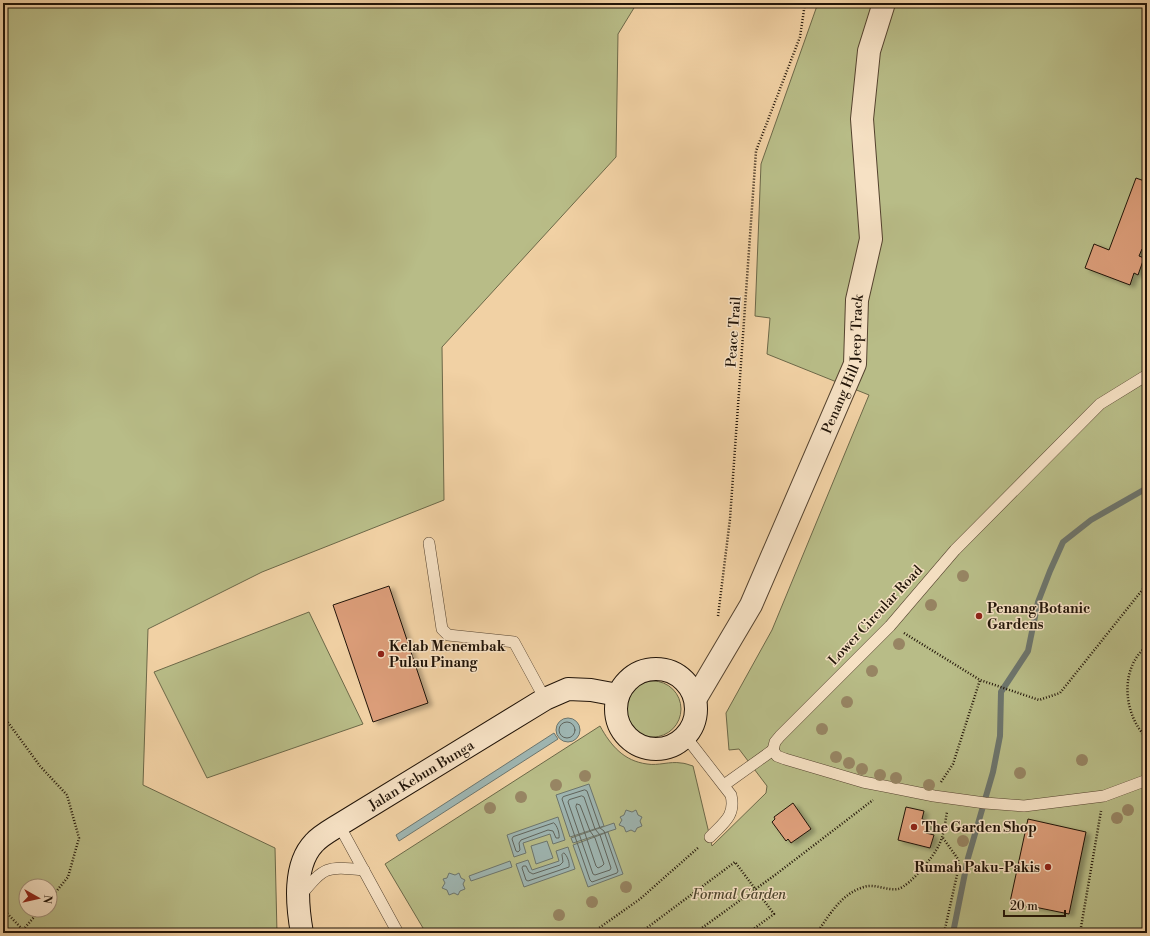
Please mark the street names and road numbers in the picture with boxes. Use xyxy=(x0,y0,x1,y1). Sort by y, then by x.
street label: Penang Hill Jeep Track xyxy=(818,292,868,437)
street label: Peace Trail xyxy=(723,296,745,368)
street label: Lower Circular Road xyxy=(825,562,927,669)
street label: Jalan Kebun Bunga xyxy=(365,736,478,815)

